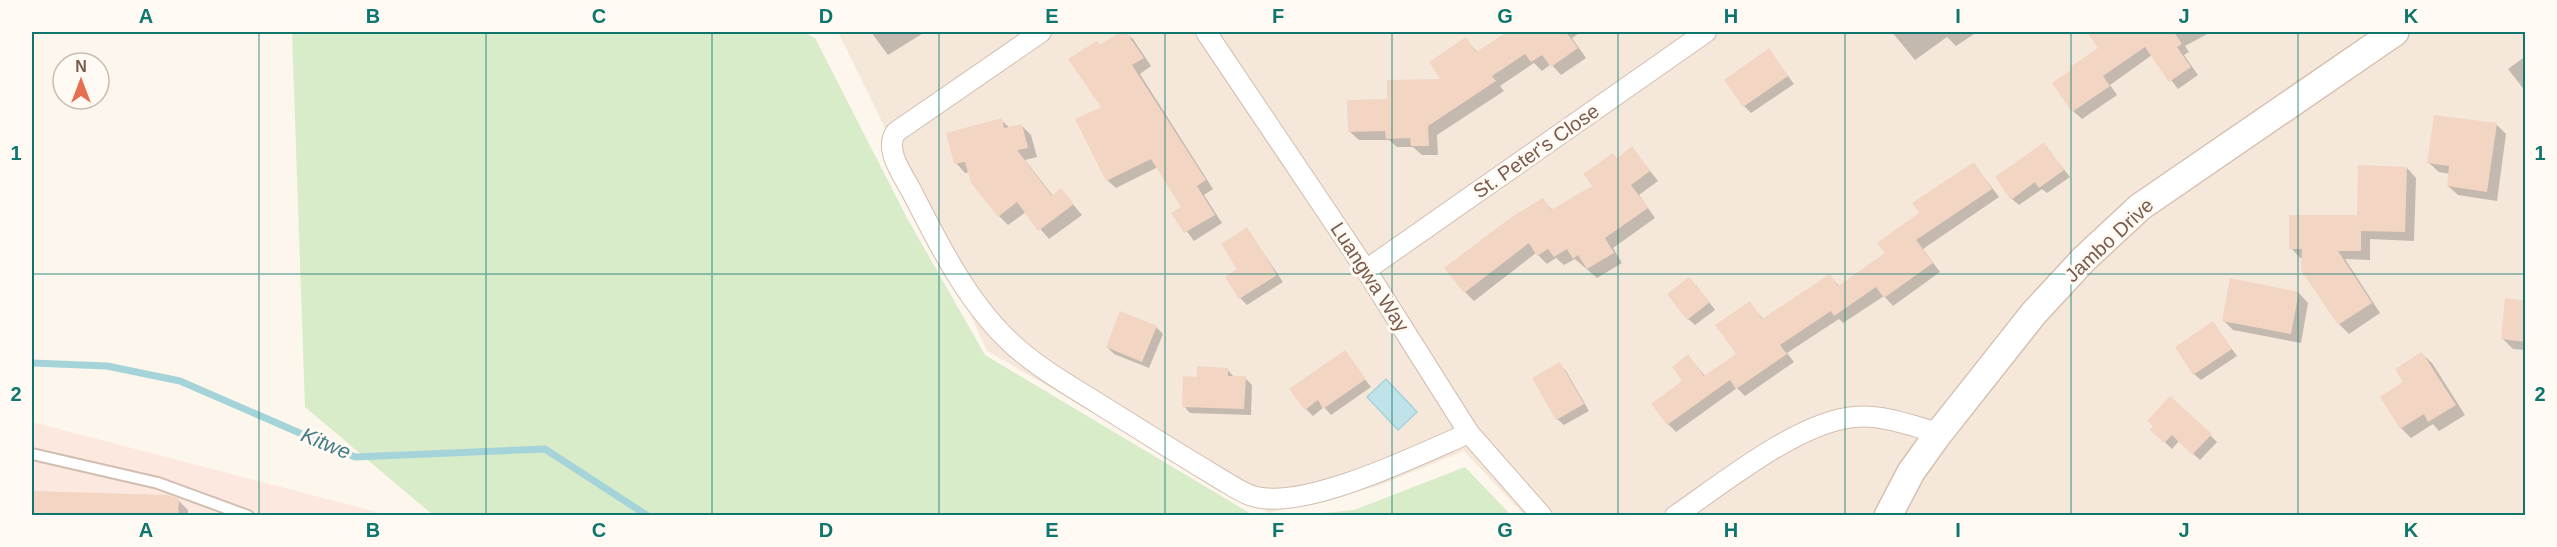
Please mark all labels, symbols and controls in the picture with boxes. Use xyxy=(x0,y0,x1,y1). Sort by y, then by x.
text: A xyxy=(139,5,153,27)
text: B xyxy=(366,5,380,27)
text: C xyxy=(592,5,606,27)
text: D xyxy=(819,5,833,27)
text: E xyxy=(1045,5,1059,27)
text: F xyxy=(1272,5,1284,27)
text: G xyxy=(1497,5,1513,27)
text: H xyxy=(1724,5,1738,27)
text: I xyxy=(1955,5,1961,27)
text: J xyxy=(2178,5,2190,27)
text: K xyxy=(2404,5,2419,27)
north arrow xyxy=(51,51,111,111)
text: N xyxy=(75,58,87,75)
street label: St. Peter's Close xyxy=(1469,99,1603,203)
text: 1 xyxy=(10,142,22,164)
text: 1 xyxy=(2534,142,2546,164)
street label: Jambo Drive xyxy=(2060,194,2158,286)
street label: Luangwa Way xyxy=(1326,218,1414,336)
text: 2 xyxy=(10,383,22,405)
text: 2 xyxy=(2534,383,2546,405)
water label: Kitwe xyxy=(298,423,354,463)
text: A xyxy=(139,519,153,541)
text: B xyxy=(366,519,380,541)
text: C xyxy=(592,519,606,541)
text: D xyxy=(819,519,833,541)
text: E xyxy=(1045,519,1059,541)
text: F xyxy=(1272,519,1284,541)
text: G xyxy=(1497,519,1513,541)
text: H xyxy=(1724,519,1738,541)
text: I xyxy=(1955,519,1961,541)
text: J xyxy=(2178,519,2190,541)
text: K xyxy=(2404,519,2419,541)

